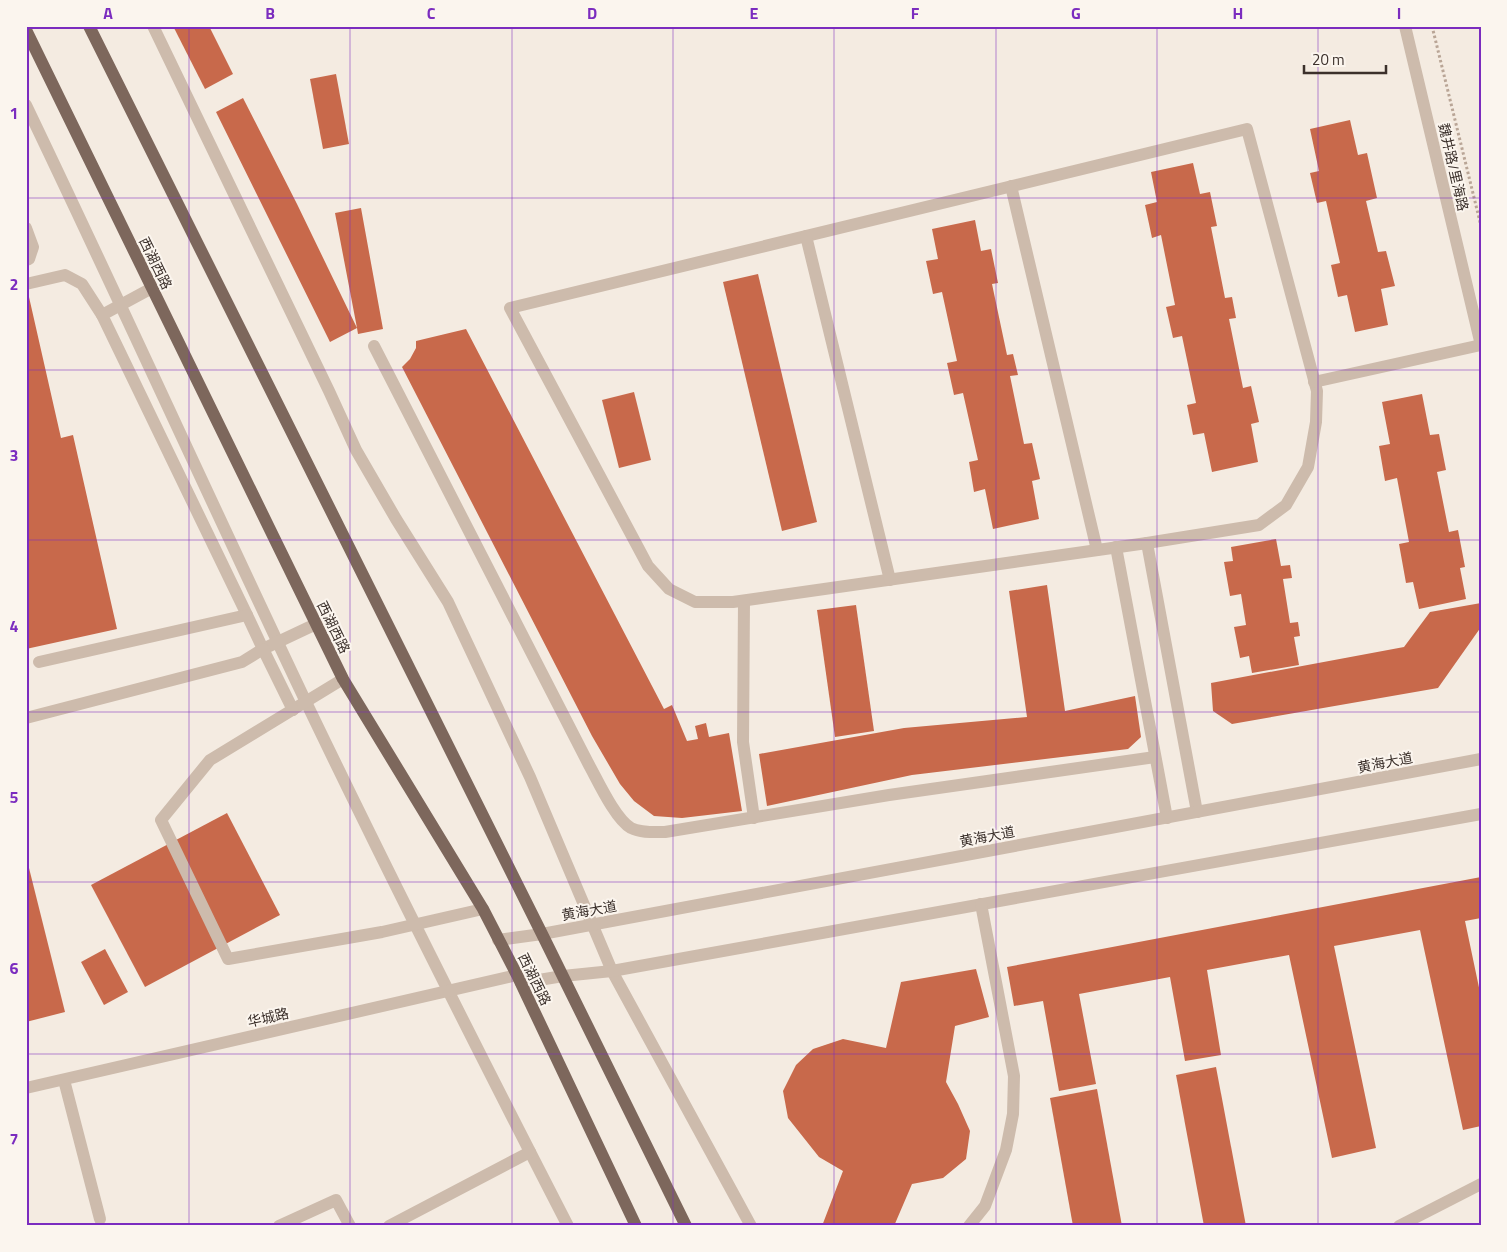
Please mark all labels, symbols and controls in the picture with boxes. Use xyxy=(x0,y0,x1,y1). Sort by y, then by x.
text: A xyxy=(103,1,113,25)
text: B xyxy=(265,1,275,25)
text: C xyxy=(427,1,436,25)
text: D xyxy=(587,1,597,25)
text: E xyxy=(750,1,759,25)
text: F xyxy=(911,1,920,25)
text: G xyxy=(1071,1,1081,25)
text: H xyxy=(1233,1,1243,25)
text: I xyxy=(1397,1,1401,25)
scale bar xyxy=(1304,42,1387,74)
text: 20 m xyxy=(1312,48,1345,71)
text: 1 xyxy=(10,101,18,125)
street label: 魏井路/里海路 xyxy=(1434,121,1474,213)
street label: 西湖西路 xyxy=(134,233,178,293)
text: 2 xyxy=(10,272,18,296)
text: 3 xyxy=(10,443,18,467)
street label: 西湖西路 xyxy=(312,597,356,657)
text: 4 xyxy=(10,614,19,638)
street label: 黄海大道 xyxy=(1356,746,1414,778)
text: 5 xyxy=(10,785,19,809)
street label: 黄海大道 xyxy=(958,820,1016,852)
street label: 黄海大道 xyxy=(560,895,618,925)
street label: 西湖西路 xyxy=(513,949,557,1009)
text: 6 xyxy=(10,956,19,980)
street label: 华城路 xyxy=(245,1002,291,1032)
text: 7 xyxy=(10,1127,18,1151)

